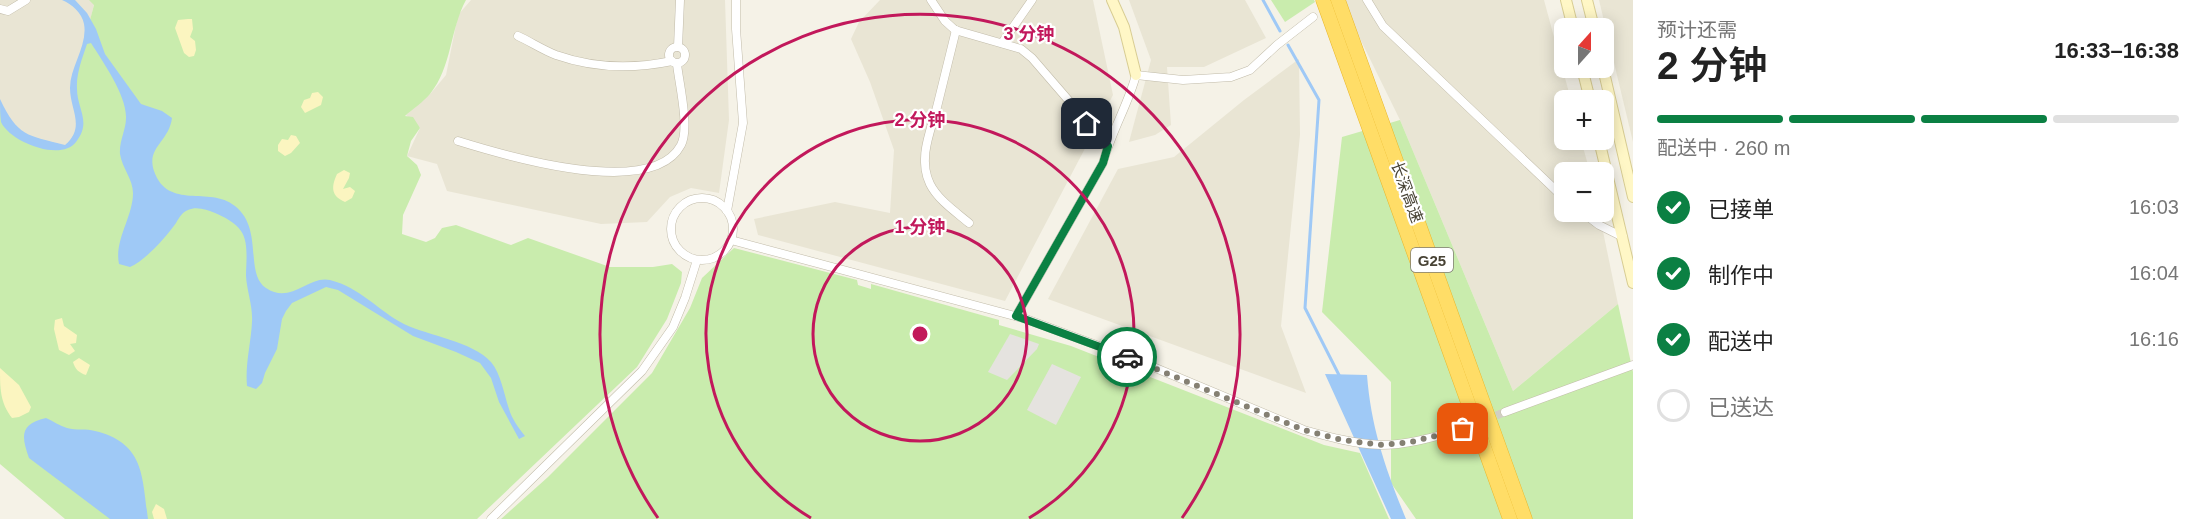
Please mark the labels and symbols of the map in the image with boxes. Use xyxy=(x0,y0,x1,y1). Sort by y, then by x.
north arrow xyxy=(1554,18,1614,78)
text: 3 分钟 xyxy=(1003,24,1055,44)
pin xyxy=(1061,98,1112,149)
text: 2 分钟 xyxy=(894,110,946,130)
street label: 长深高速 xyxy=(1388,159,1426,225)
text: 1 分钟 xyxy=(894,217,946,237)
road number: G25 xyxy=(1411,248,1453,272)
centre of rings xyxy=(910,324,930,344)
courier xyxy=(1097,327,1157,387)
pin xyxy=(1437,403,1488,454)

